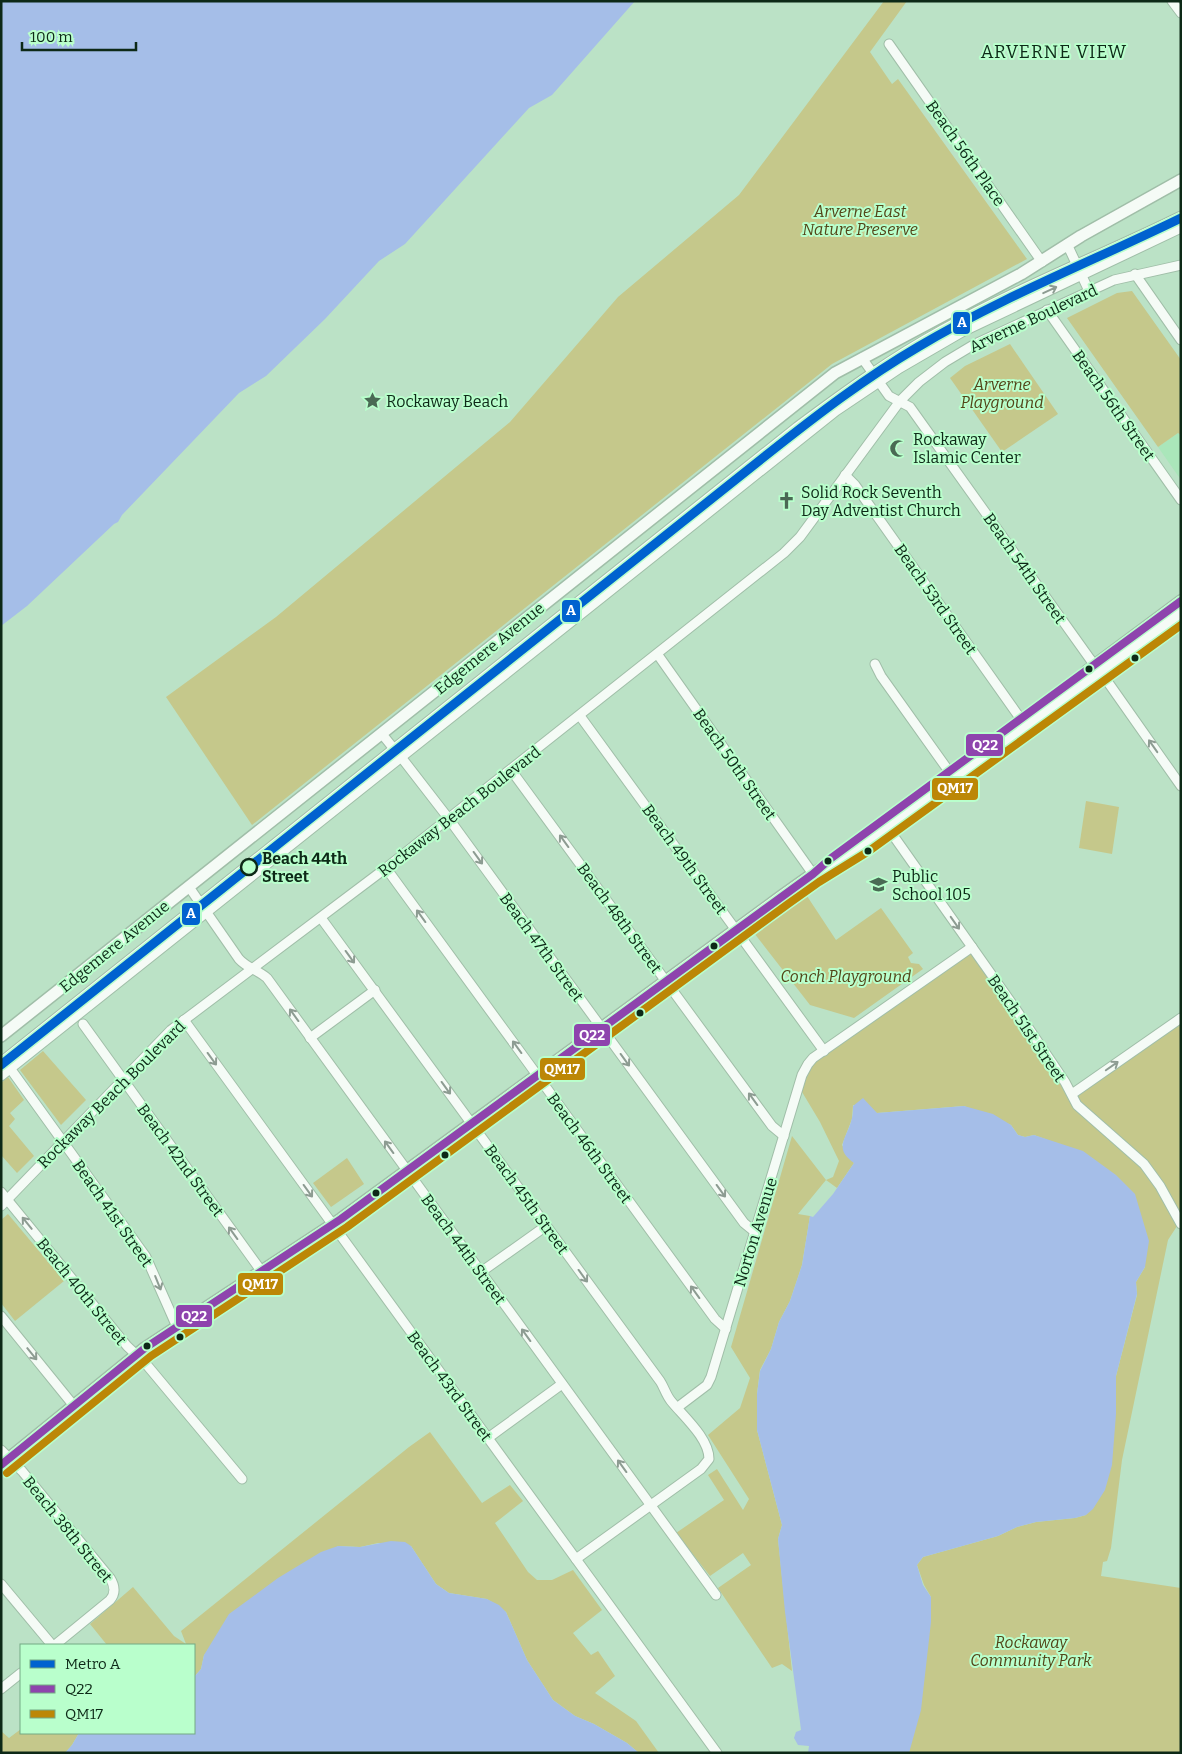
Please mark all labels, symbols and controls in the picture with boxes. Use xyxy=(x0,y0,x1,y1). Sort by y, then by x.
scale bar xyxy=(22,20,136,52)
text: 100 m xyxy=(30,28,73,46)
district label: ARVERNE VIEW xyxy=(981,41,1127,63)
street label: Beach 56th Place xyxy=(922,97,1009,210)
park label: Arverne East Nature Preserve xyxy=(802,202,918,239)
street label: Arverne Boulevard xyxy=(966,280,1101,357)
one-way arrow xyxy=(1042,285,1057,295)
line badge: A xyxy=(952,311,971,335)
text: A xyxy=(957,314,967,331)
street label: Beach 56th Street xyxy=(1068,346,1159,464)
park label: Arverne Playground xyxy=(960,375,1044,412)
place icon: Rockaway Beach xyxy=(362,391,382,411)
place label: Rockaway Beach xyxy=(386,392,508,411)
place label: Rockaway Islamic Center xyxy=(913,430,1021,467)
mosque icon: Rockaway Islamic Center xyxy=(889,438,909,458)
place label: Solid Rock Seventh Day Adventist Church xyxy=(801,483,961,520)
church icon: Solid Rock Seventh Day Adventist Church xyxy=(777,491,797,511)
street label: Beach 54th Street xyxy=(979,509,1070,627)
street label: Beach 53rd Street xyxy=(890,540,981,658)
street label: Edgemere Avenue xyxy=(431,598,548,698)
line badge: A xyxy=(561,599,581,623)
text: A xyxy=(566,602,576,619)
unlabelled marker xyxy=(1130,653,1140,663)
unlabelled marker xyxy=(1084,664,1094,674)
street label: Beach 50th Street xyxy=(689,705,780,824)
line badge: Q22 xyxy=(965,733,1004,757)
text: Q22 xyxy=(972,737,998,754)
one-way arrow xyxy=(1148,739,1158,753)
street label: Rockaway Beach Boulevard xyxy=(374,742,545,881)
line badge: QM17 xyxy=(931,777,979,801)
text: QM17 xyxy=(937,780,973,797)
street label: Beach 49th Street xyxy=(638,801,731,918)
one-way arrow xyxy=(559,834,569,848)
unlabelled marker xyxy=(863,846,873,856)
place label: Beach 44th Street xyxy=(262,849,347,886)
one-way arrow xyxy=(473,851,483,865)
unlabelled marker xyxy=(823,856,833,866)
marker: Beach 44th Street xyxy=(240,858,258,876)
street label: Beach 48th Street xyxy=(573,860,666,977)
place label: Public School 105 xyxy=(892,867,971,904)
school or university icon: Public School 105 xyxy=(868,875,888,895)
street label: Beach 47th Street xyxy=(496,889,588,1006)
street label: Edgemere Avenue xyxy=(56,896,173,996)
line badge: A xyxy=(181,902,201,926)
text: A xyxy=(186,905,196,922)
one-way arrow xyxy=(416,909,426,923)
one-way arrow xyxy=(950,916,960,930)
unlabelled marker xyxy=(709,941,719,951)
one-way arrow xyxy=(345,950,355,964)
park label: Conch Playground xyxy=(781,967,911,986)
street label: Beach 51st Street xyxy=(984,971,1070,1086)
one-way arrow xyxy=(289,1008,299,1022)
unlabelled marker xyxy=(635,1008,645,1018)
street label: Rockaway Beach Boulevard xyxy=(34,1016,189,1172)
line badge: Q22 xyxy=(573,1023,611,1047)
text: Q22 xyxy=(579,1027,605,1044)
one-way arrow xyxy=(511,1041,522,1054)
one-way arrow xyxy=(207,1052,218,1066)
one-way arrow xyxy=(620,1053,630,1067)
line badge: QM17 xyxy=(539,1057,586,1081)
text: QM17 xyxy=(544,1061,580,1078)
one-way arrow xyxy=(1105,1061,1119,1071)
one-way arrow xyxy=(441,1081,451,1095)
street label: Beach 46th Street xyxy=(543,1090,636,1207)
one-way arrow xyxy=(748,1092,758,1106)
street label: Beach 42nd Street xyxy=(133,1100,228,1221)
one-way arrow xyxy=(384,1141,395,1154)
street label: Beach 45th Street xyxy=(481,1141,573,1258)
unlabelled marker xyxy=(440,1150,450,1160)
street label: Beach 41st Street xyxy=(69,1156,157,1271)
street label: Norton Avenue xyxy=(730,1175,781,1289)
one-way arrow xyxy=(303,1184,313,1198)
one-way arrow xyxy=(716,1184,726,1198)
unlabelled marker xyxy=(371,1188,381,1198)
street label: Beach 44th Street xyxy=(417,1191,510,1308)
one-way arrow xyxy=(21,1217,32,1230)
one-way arrow xyxy=(228,1226,238,1240)
street label: Beach 40th Street xyxy=(33,1234,131,1349)
one-way arrow xyxy=(578,1269,588,1283)
line badge: QM17 xyxy=(237,1272,284,1296)
one-way arrow xyxy=(154,1275,163,1290)
text: QM17 xyxy=(242,1276,278,1293)
one-way arrow xyxy=(690,1285,700,1299)
line badge: Q22 xyxy=(175,1304,213,1328)
text: Q22 xyxy=(181,1308,207,1325)
street label: Beach 43rd Street xyxy=(403,1328,496,1445)
one-way arrow xyxy=(521,1329,532,1342)
unlabelled marker xyxy=(175,1332,185,1342)
unlabelled marker xyxy=(142,1341,152,1351)
one-way arrow xyxy=(27,1347,38,1360)
one-way arrow xyxy=(617,1459,627,1473)
street label: Beach 38th Street xyxy=(19,1472,116,1586)
park label: Rockaway Community Park xyxy=(970,1633,1092,1670)
legend xyxy=(20,1644,195,1734)
text: Metro A xyxy=(65,1655,121,1673)
text: Q22 xyxy=(65,1680,93,1698)
text: QM17 xyxy=(65,1705,104,1723)

